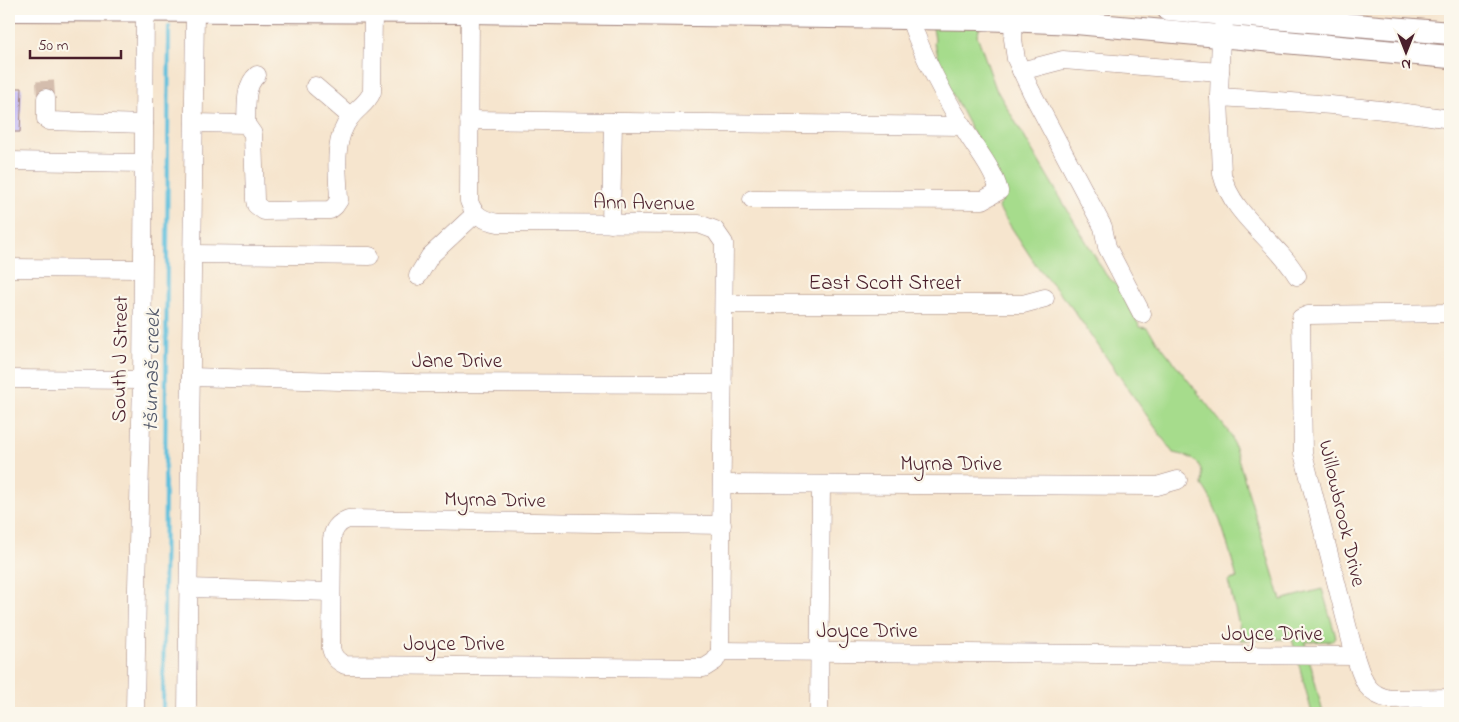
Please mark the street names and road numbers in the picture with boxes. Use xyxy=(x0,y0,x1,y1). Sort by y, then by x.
street label: Ann Avenue xyxy=(593,188,696,220)
street label: East Scott Street xyxy=(808,269,962,299)
street label: South J Street xyxy=(105,295,137,423)
street label: Jane Drive xyxy=(412,347,503,377)
street label: Willowbrook Drive xyxy=(1310,437,1373,590)
street label: Myrna Drive xyxy=(900,450,1002,482)
street label: Myrna Drive xyxy=(444,485,547,519)
street label: Joyce Drive xyxy=(816,617,918,649)
street label: Joyce Drive xyxy=(1221,620,1323,652)
street label: Joyce Drive xyxy=(403,630,505,662)

